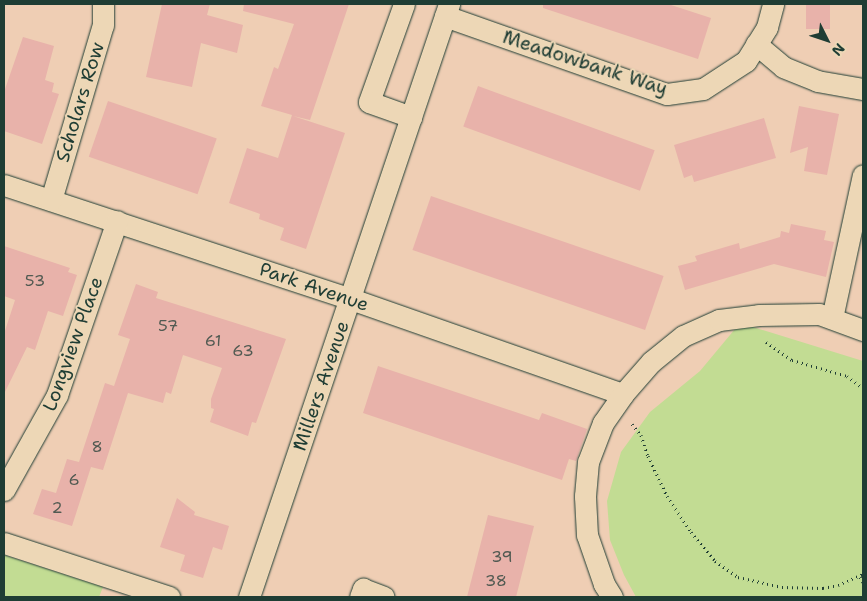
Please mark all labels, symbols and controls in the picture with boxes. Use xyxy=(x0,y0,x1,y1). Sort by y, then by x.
north arrow xyxy=(802,15,852,65)
street label: Meadowbank Way xyxy=(500,26,670,100)
street label: Scholars Row xyxy=(51,39,109,165)
text: N xyxy=(828,40,849,60)
street label: Park Avenue xyxy=(256,258,372,316)
house number: 53 xyxy=(25,271,45,291)
street label: Longview Place xyxy=(38,274,108,414)
house number: 57 xyxy=(158,316,178,336)
street label: Millers Avenue xyxy=(288,318,354,454)
house number: 61 xyxy=(205,331,221,351)
house number: 63 xyxy=(232,341,254,361)
house number: 8 xyxy=(91,437,103,457)
house number: 6 xyxy=(68,470,80,490)
house number: 2 xyxy=(51,498,63,518)
house number: 39 xyxy=(491,547,513,567)
house number: 38 xyxy=(485,571,507,591)

